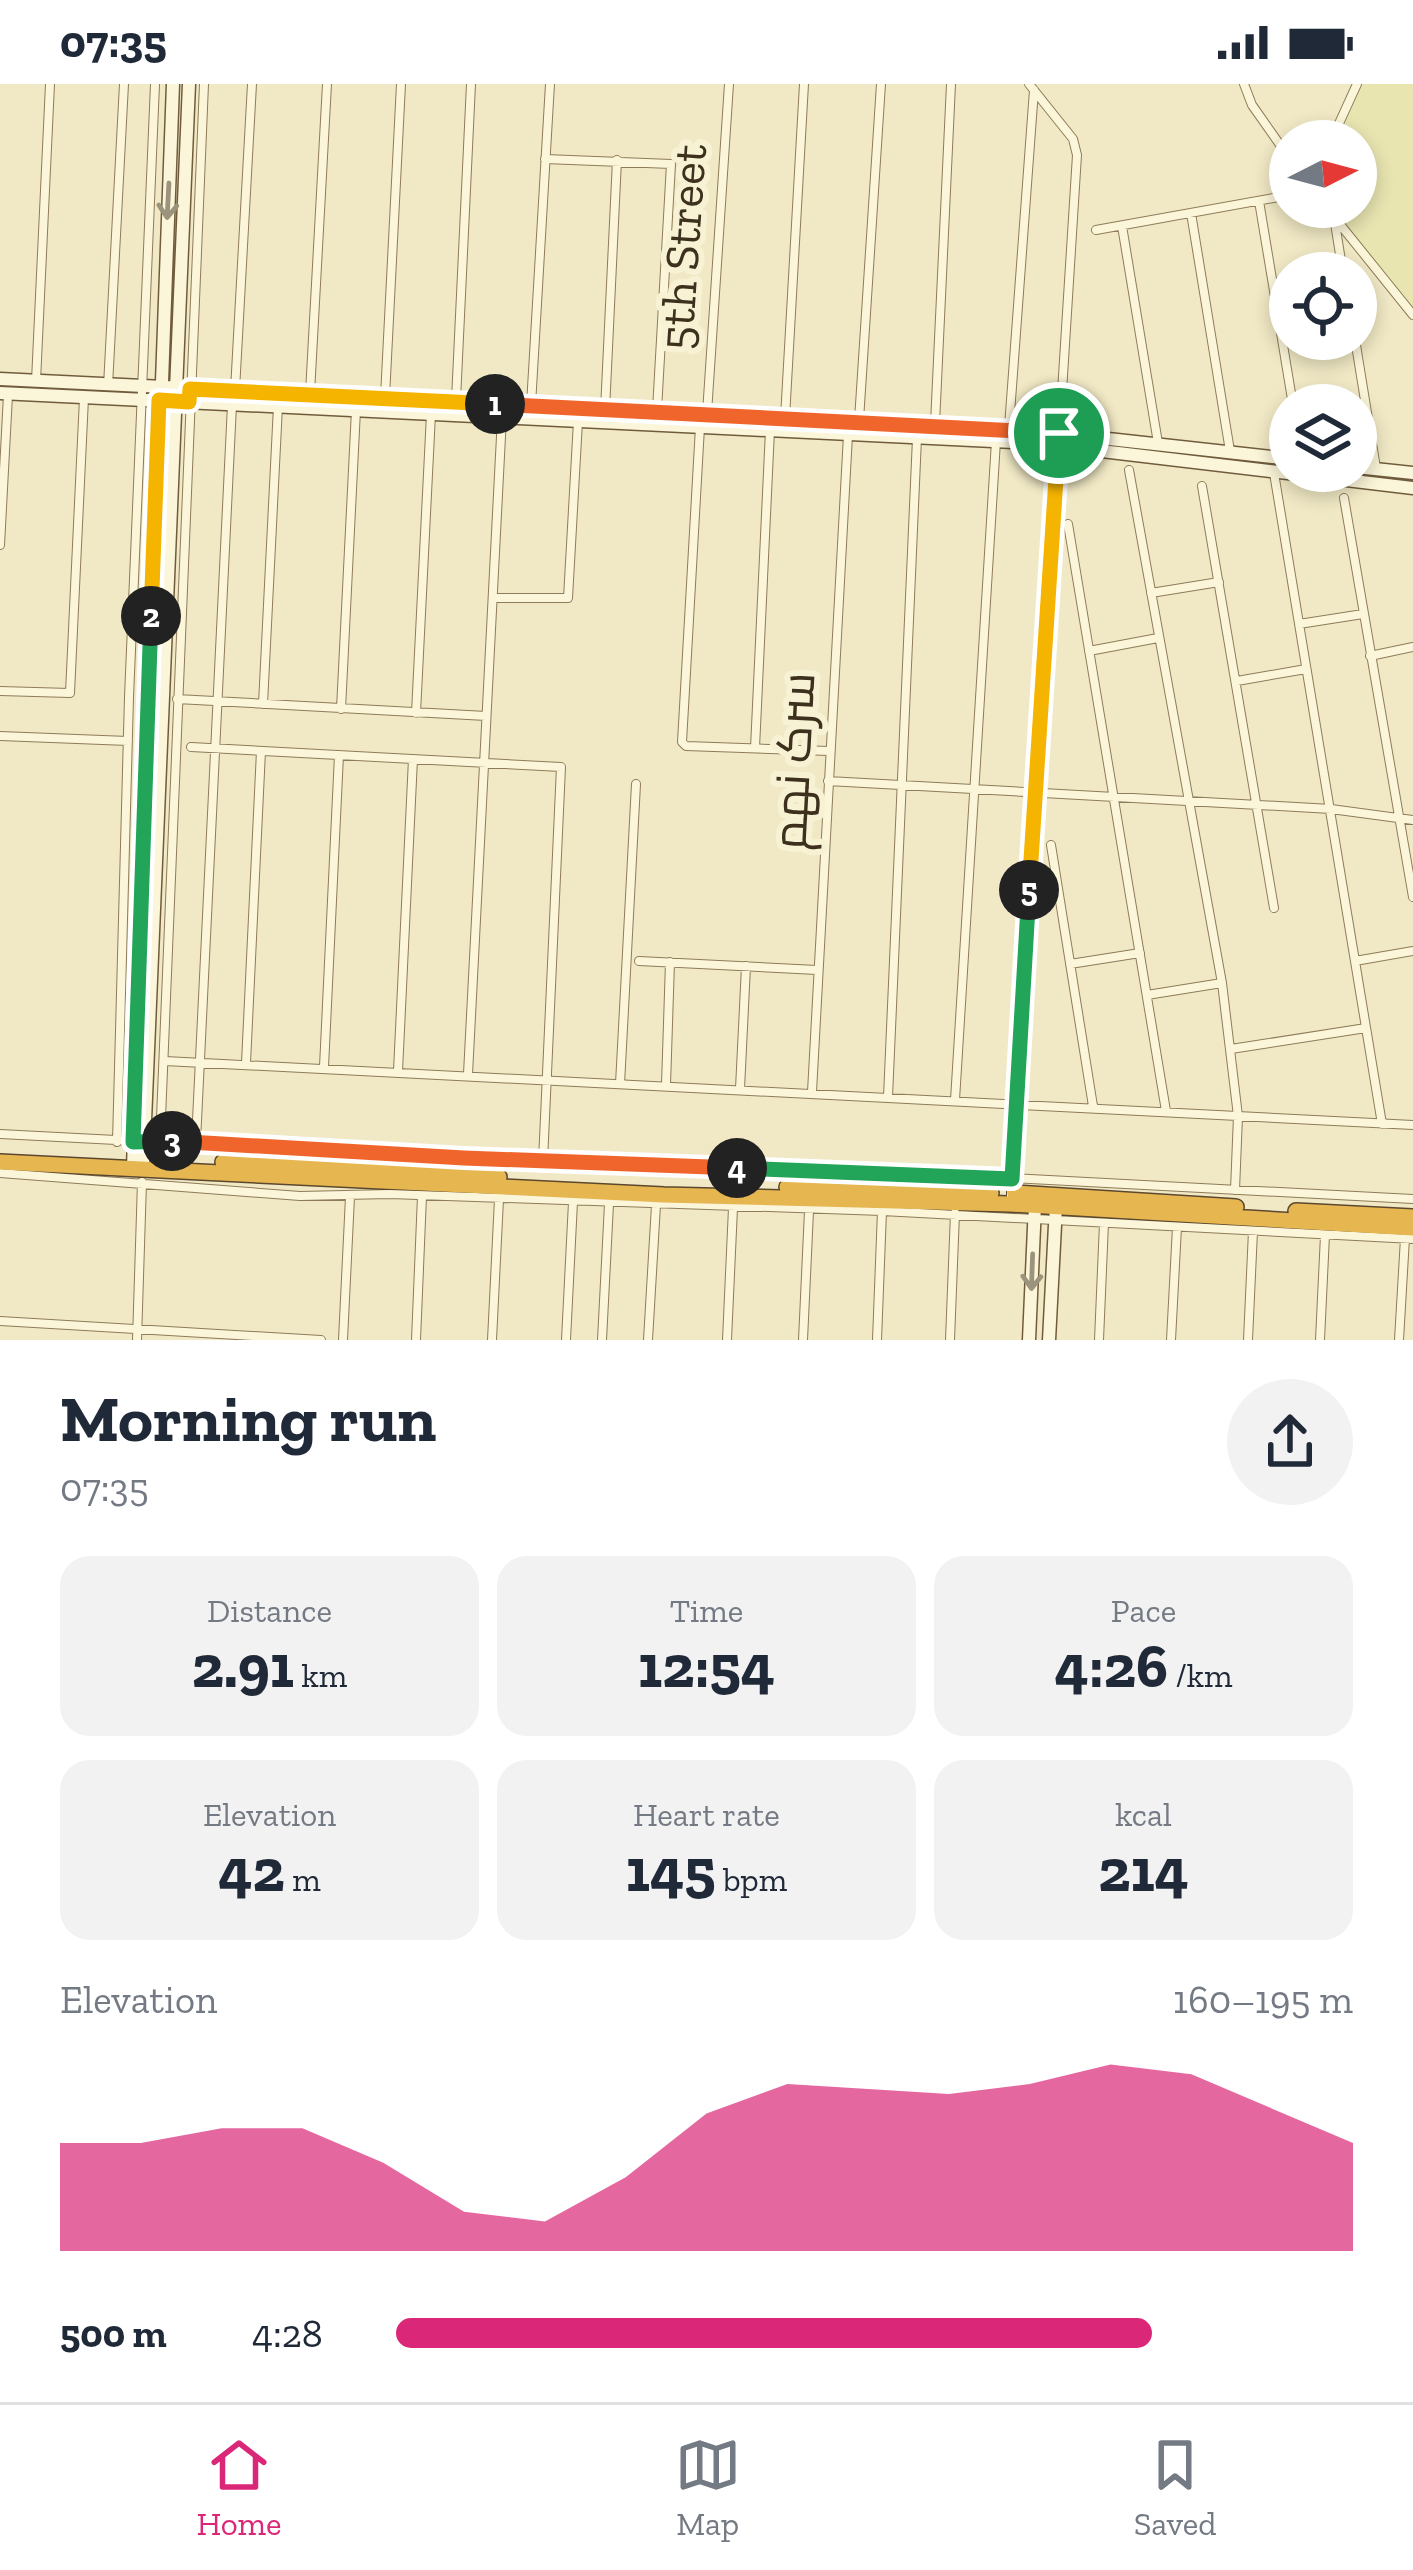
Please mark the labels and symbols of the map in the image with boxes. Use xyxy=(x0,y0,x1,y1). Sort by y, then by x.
north arrow xyxy=(1269,120,1377,228)
street label: 5th Street xyxy=(647,142,718,352)
one-way arrow xyxy=(156,181,179,220)
pin: 1 xyxy=(465,374,525,434)
pin xyxy=(1008,382,1110,484)
pin: 2 xyxy=(121,586,181,646)
street label: سرک نهم xyxy=(760,671,831,852)
pin: 5 xyxy=(999,860,1059,920)
pin: 3 xyxy=(142,1111,202,1171)
pin: 4 xyxy=(707,1138,767,1198)
one-way arrow xyxy=(1020,1252,1043,1291)

